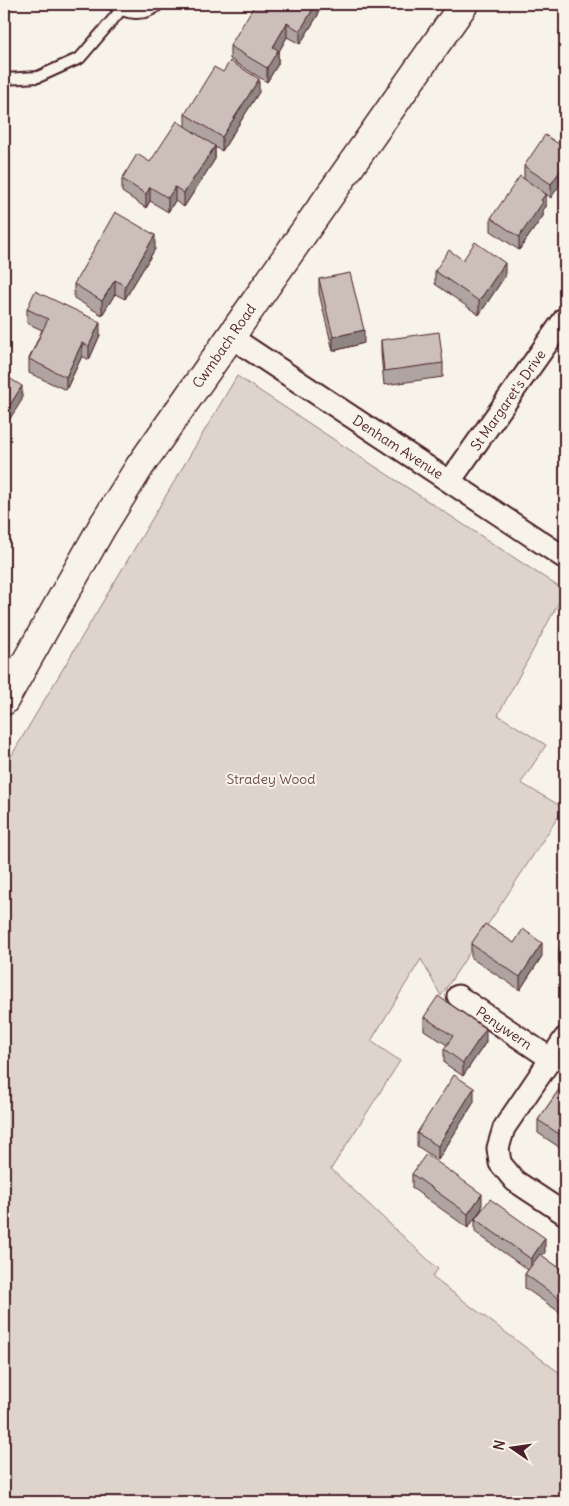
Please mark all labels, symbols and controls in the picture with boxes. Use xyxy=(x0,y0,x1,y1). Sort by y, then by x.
street label: Cwmbach Road xyxy=(188,300,260,392)
street label: St Margaret's Drive xyxy=(466,346,550,454)
street label: Denham Avenue xyxy=(349,411,447,483)
park label: Stradey Wood xyxy=(227,770,315,788)
street label: Penywern xyxy=(473,1003,535,1053)
north arrow xyxy=(486,1424,536,1474)
text: N xyxy=(489,1438,509,1452)

